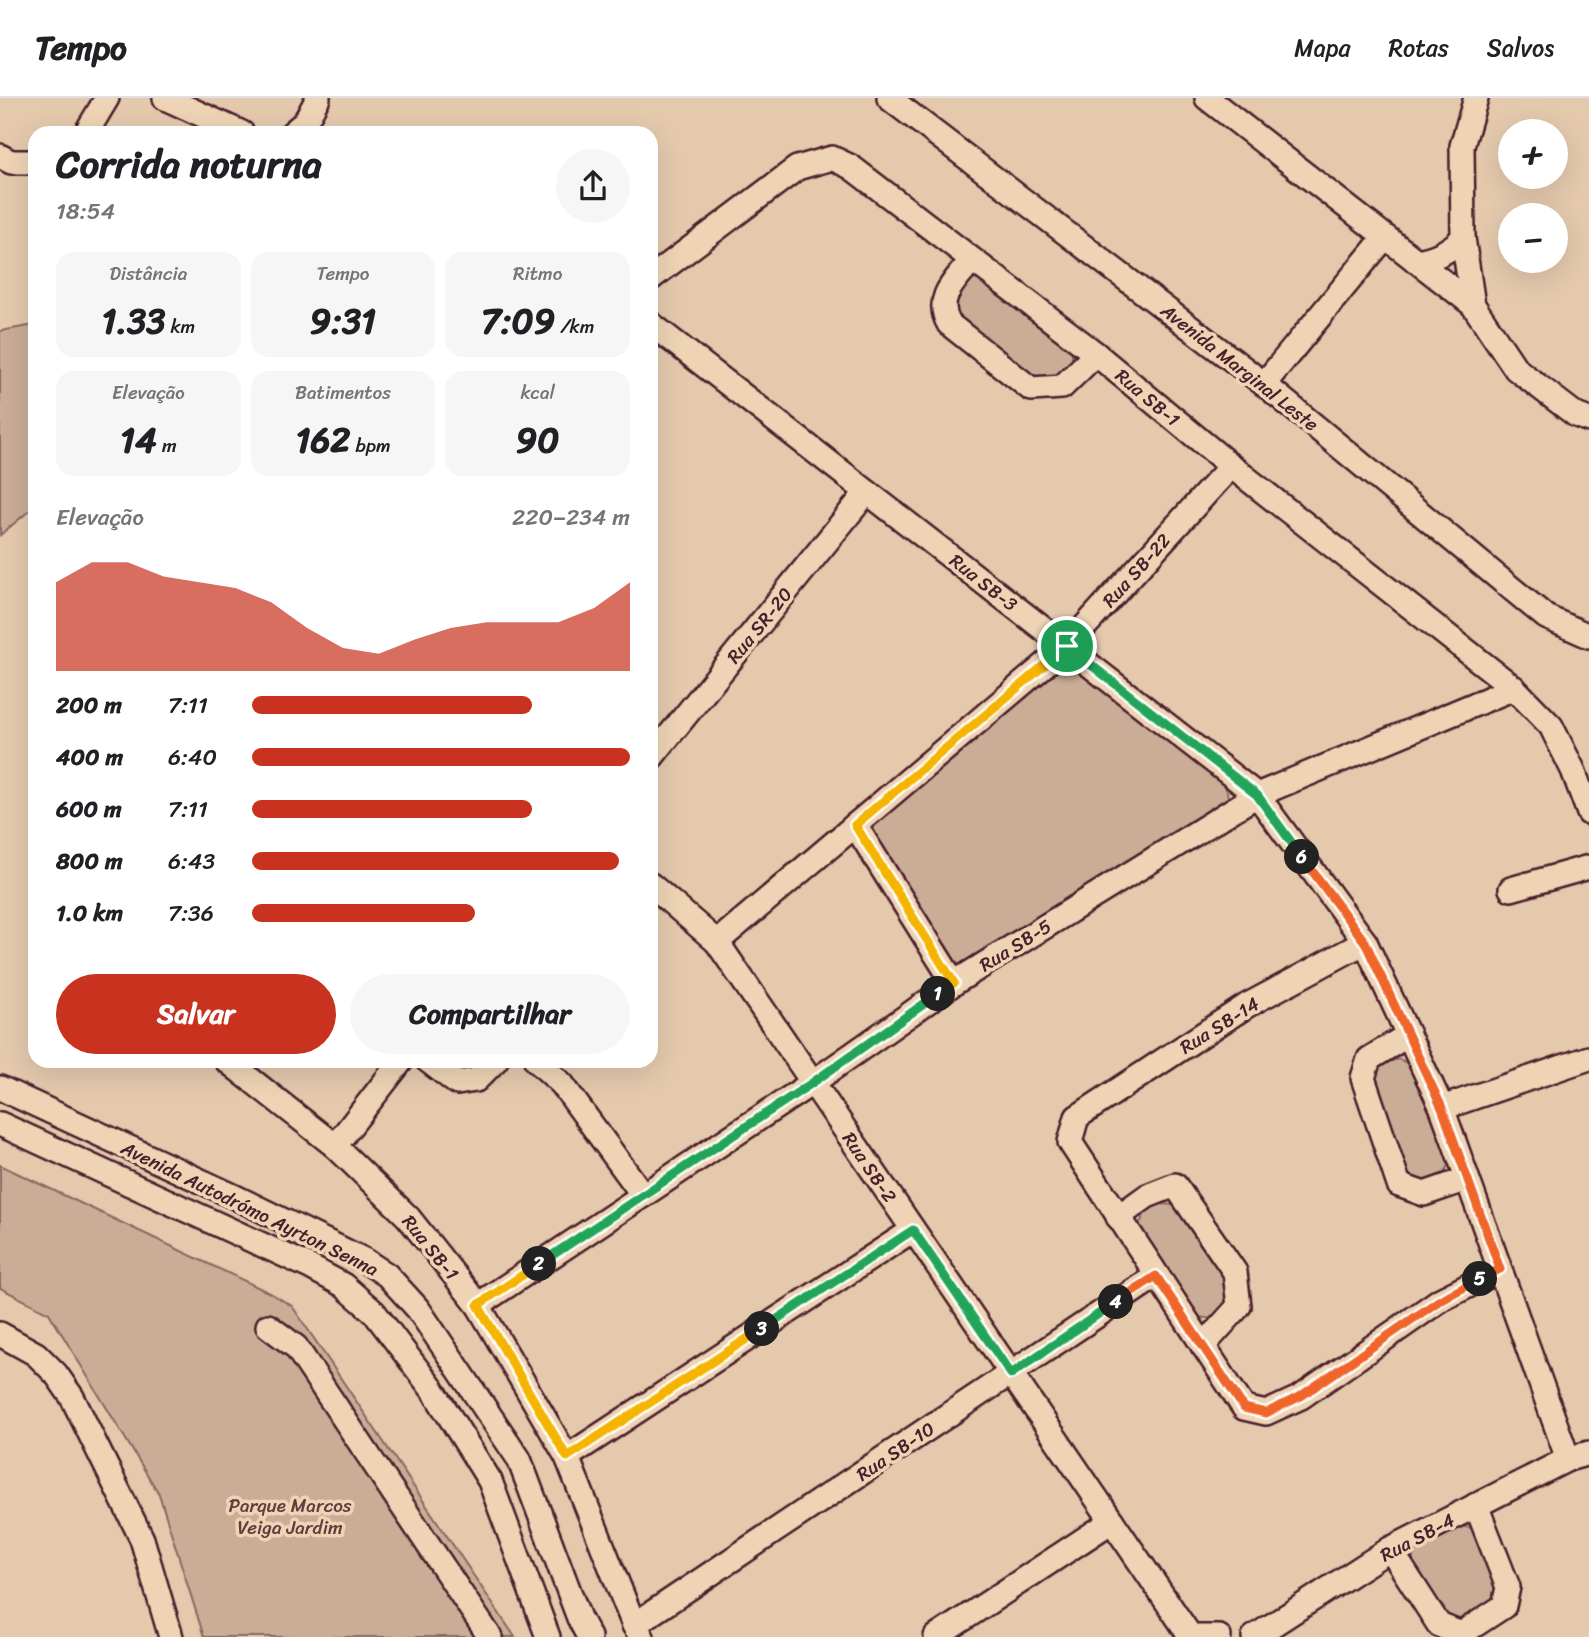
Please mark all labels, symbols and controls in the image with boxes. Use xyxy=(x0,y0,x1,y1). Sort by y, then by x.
text: Tempo xyxy=(35,19,127,77)
text: Mapa xyxy=(1294,27,1351,69)
text: Rotas xyxy=(1389,27,1449,69)
text: Salvos xyxy=(1487,27,1554,69)
map controls xyxy=(1498,119,1568,273)
button: + xyxy=(1498,119,1568,189)
text: Corrida noturna xyxy=(56,131,322,198)
button: share xyxy=(556,149,630,223)
text: 18:54 xyxy=(56,191,115,232)
button: − xyxy=(1498,203,1568,273)
text: Distância xyxy=(109,257,187,290)
text: Tempo xyxy=(317,257,369,290)
text: Ritmo xyxy=(513,257,562,290)
text: 1.33 xyxy=(102,290,166,352)
text: 9:31 xyxy=(310,290,376,352)
text: 7:09 xyxy=(481,290,555,352)
street label: Avenida Marginal Leste xyxy=(1152,294,1326,440)
text: km xyxy=(166,310,195,343)
text: /km xyxy=(555,310,594,343)
street label: Rua SB-1 xyxy=(1107,360,1188,435)
text: Elevação xyxy=(112,376,185,409)
text: Batimentos xyxy=(295,376,391,409)
text: kcal xyxy=(520,376,555,409)
text: 14 xyxy=(120,409,157,471)
text: 162 xyxy=(295,409,351,471)
text: 90 xyxy=(516,409,559,471)
text: m xyxy=(157,429,177,462)
text: bpm xyxy=(351,429,391,462)
text: Elevação xyxy=(56,497,144,538)
text: 220–234 m xyxy=(512,497,630,538)
street label: Rua SB-22 xyxy=(1094,525,1179,615)
street label: Rua SB-3 xyxy=(942,545,1026,620)
street label: Rua SR-20 xyxy=(718,579,801,671)
pin xyxy=(1037,616,1097,676)
icon: arrive xyxy=(1048,627,1086,665)
text: 200 m xyxy=(56,685,122,726)
text: 7:11 xyxy=(168,685,208,726)
text: 400 m xyxy=(56,737,123,778)
text: 6:40 xyxy=(168,737,217,778)
text: 600 m xyxy=(56,789,122,830)
text: 7:11 xyxy=(168,789,208,830)
pin: 6 xyxy=(1284,840,1320,874)
text: 6 xyxy=(1296,840,1307,873)
text: 800 m xyxy=(56,841,123,882)
text: 6:43 xyxy=(168,841,215,882)
text: 1.0 km xyxy=(56,893,123,934)
text: 7:36 xyxy=(168,893,214,934)
street label: Rua SB-5 xyxy=(972,910,1059,981)
button: Salvar xyxy=(56,974,336,1054)
button: Compartilhar xyxy=(350,974,630,1054)
pin: 1 xyxy=(920,976,956,1012)
text: 1 xyxy=(933,977,942,1010)
street label: Rua SB-14 xyxy=(1173,988,1266,1063)
street label: Rua SB-2 xyxy=(834,1125,906,1210)
street label: Avenida Autodrómo Ayrton Senna xyxy=(114,1131,385,1286)
street label: Rua SB-1 xyxy=(393,1207,468,1288)
pin: 2 xyxy=(522,1246,556,1282)
text: 2 xyxy=(533,1247,544,1280)
pin: 5 xyxy=(1462,1262,1498,1296)
text: 5 xyxy=(1474,1262,1485,1295)
pin: 4 xyxy=(1098,1284,1134,1320)
text: 4 xyxy=(1110,1285,1121,1318)
pin: 3 xyxy=(744,1312,780,1346)
text: 3 xyxy=(756,1312,767,1345)
street label: Rua SB-10 xyxy=(849,1413,942,1490)
park label: Parque Marcos Veiga Jardim xyxy=(228,1489,352,1544)
street label: Rua SB-4 xyxy=(1374,1504,1461,1571)

